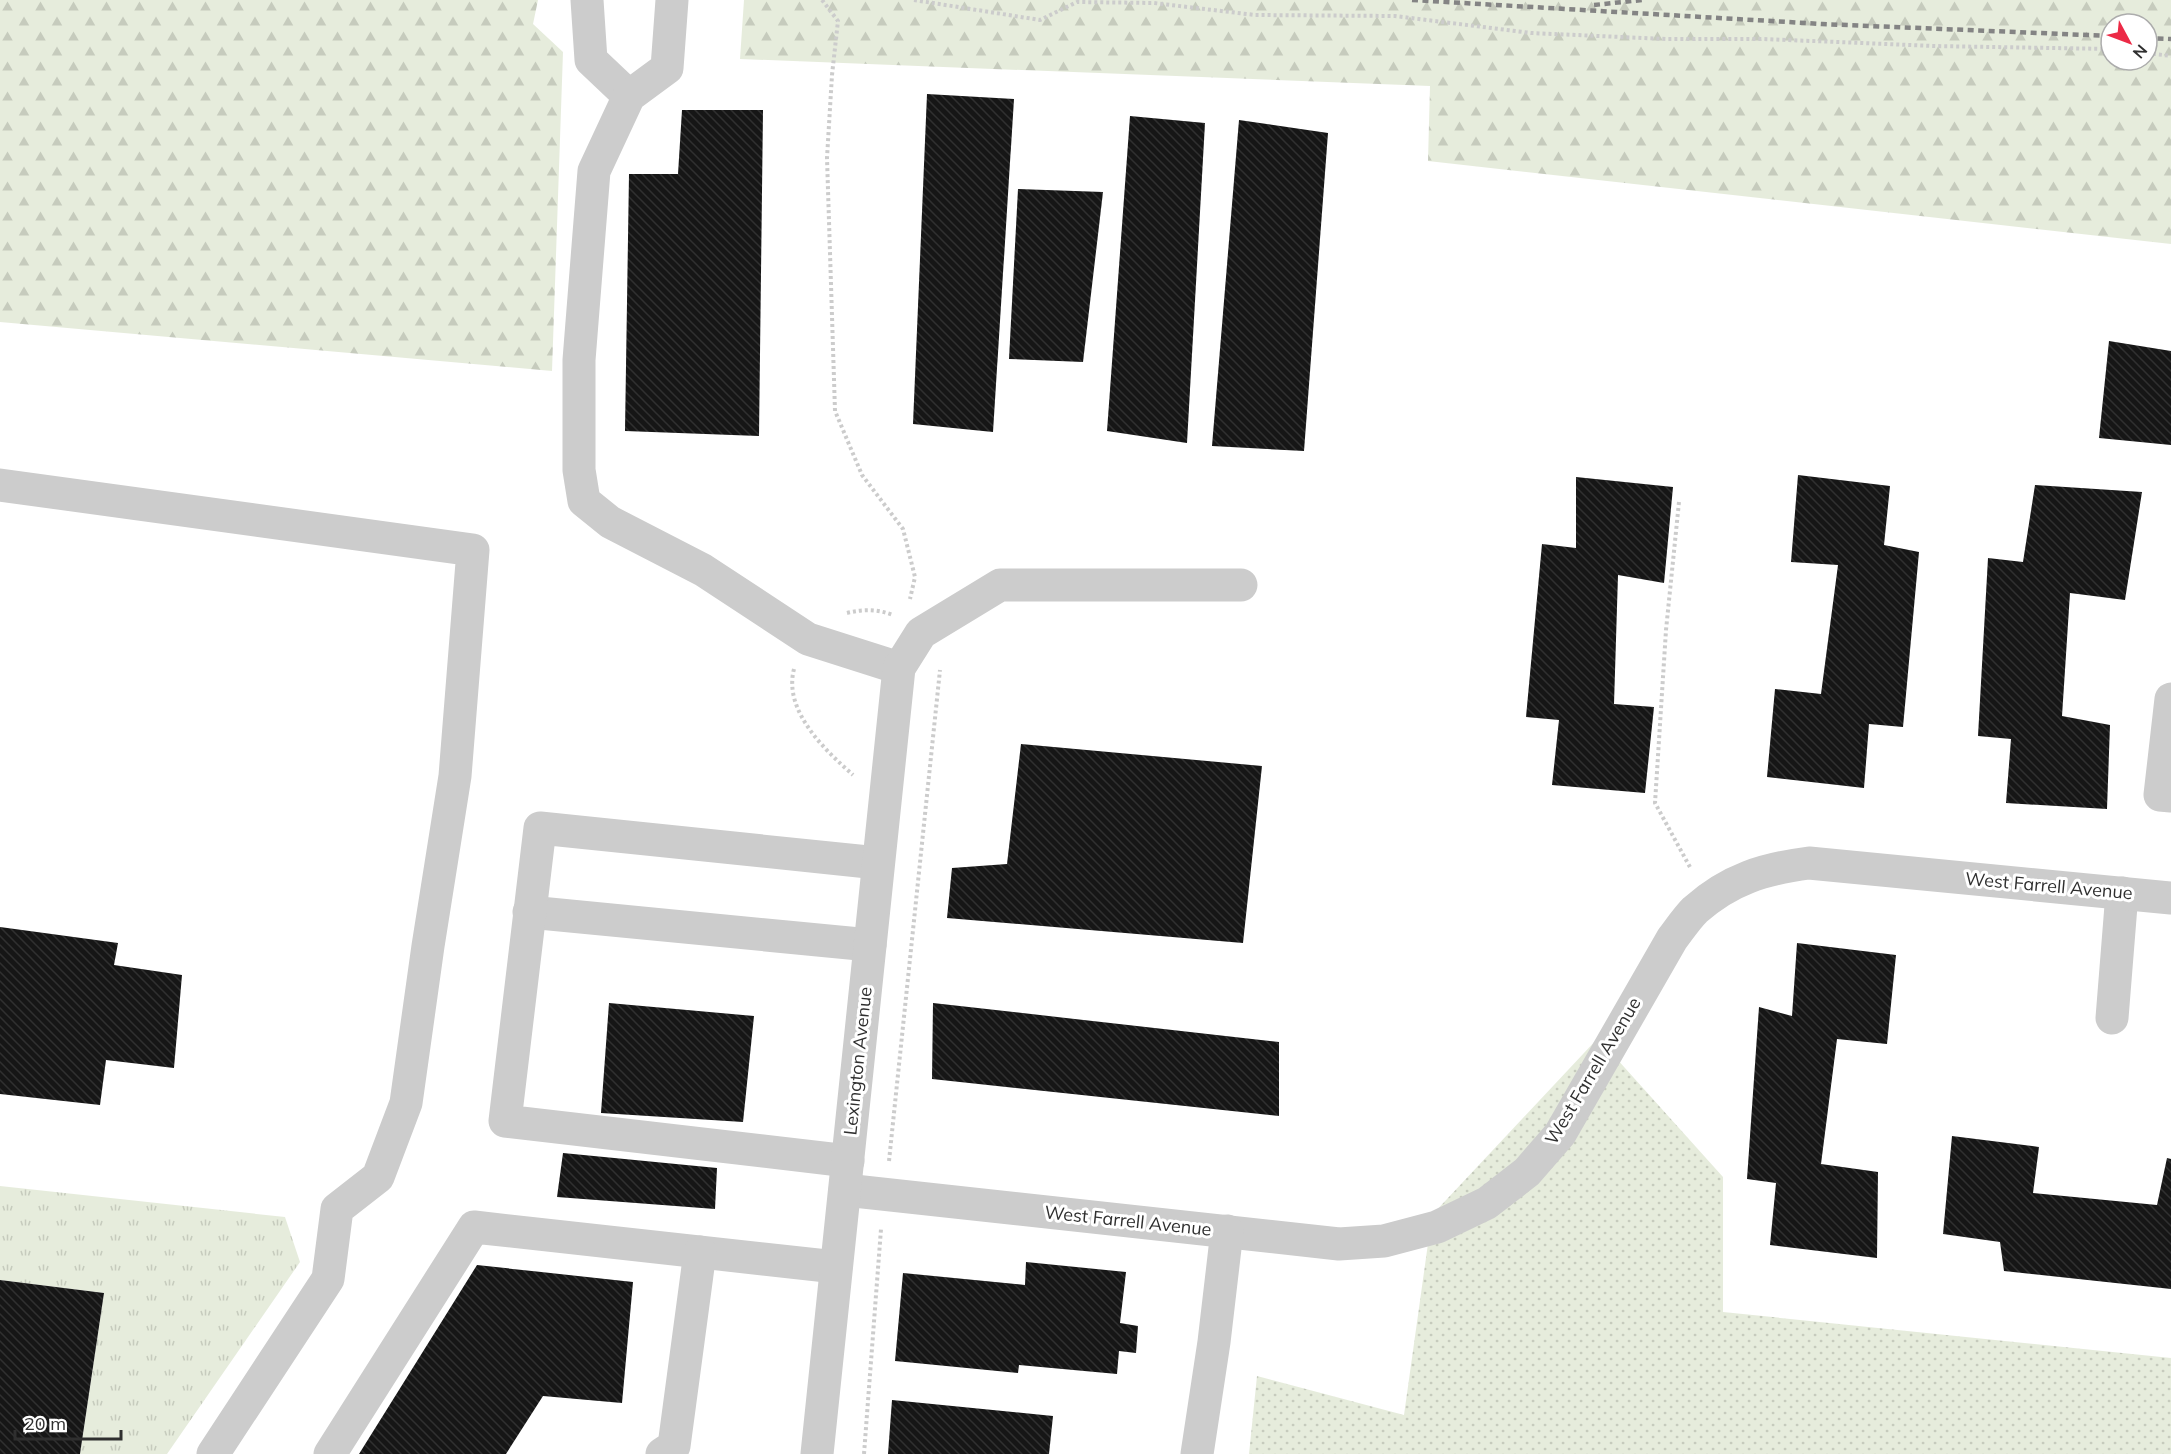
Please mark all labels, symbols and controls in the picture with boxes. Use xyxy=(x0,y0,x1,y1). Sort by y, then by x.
north arrow xyxy=(2099,12,2159,72)
text: N xyxy=(2129,41,2152,63)
street label: West Farrell Avenue xyxy=(1964,867,2134,904)
street label: Lexington Avenue xyxy=(838,986,877,1136)
street label: West Farrell Avenue xyxy=(1539,993,1646,1149)
street label: West Farrell Avenue xyxy=(1043,1200,1213,1241)
scale bar xyxy=(15,1403,122,1441)
text: 20 m xyxy=(24,1412,66,1435)

